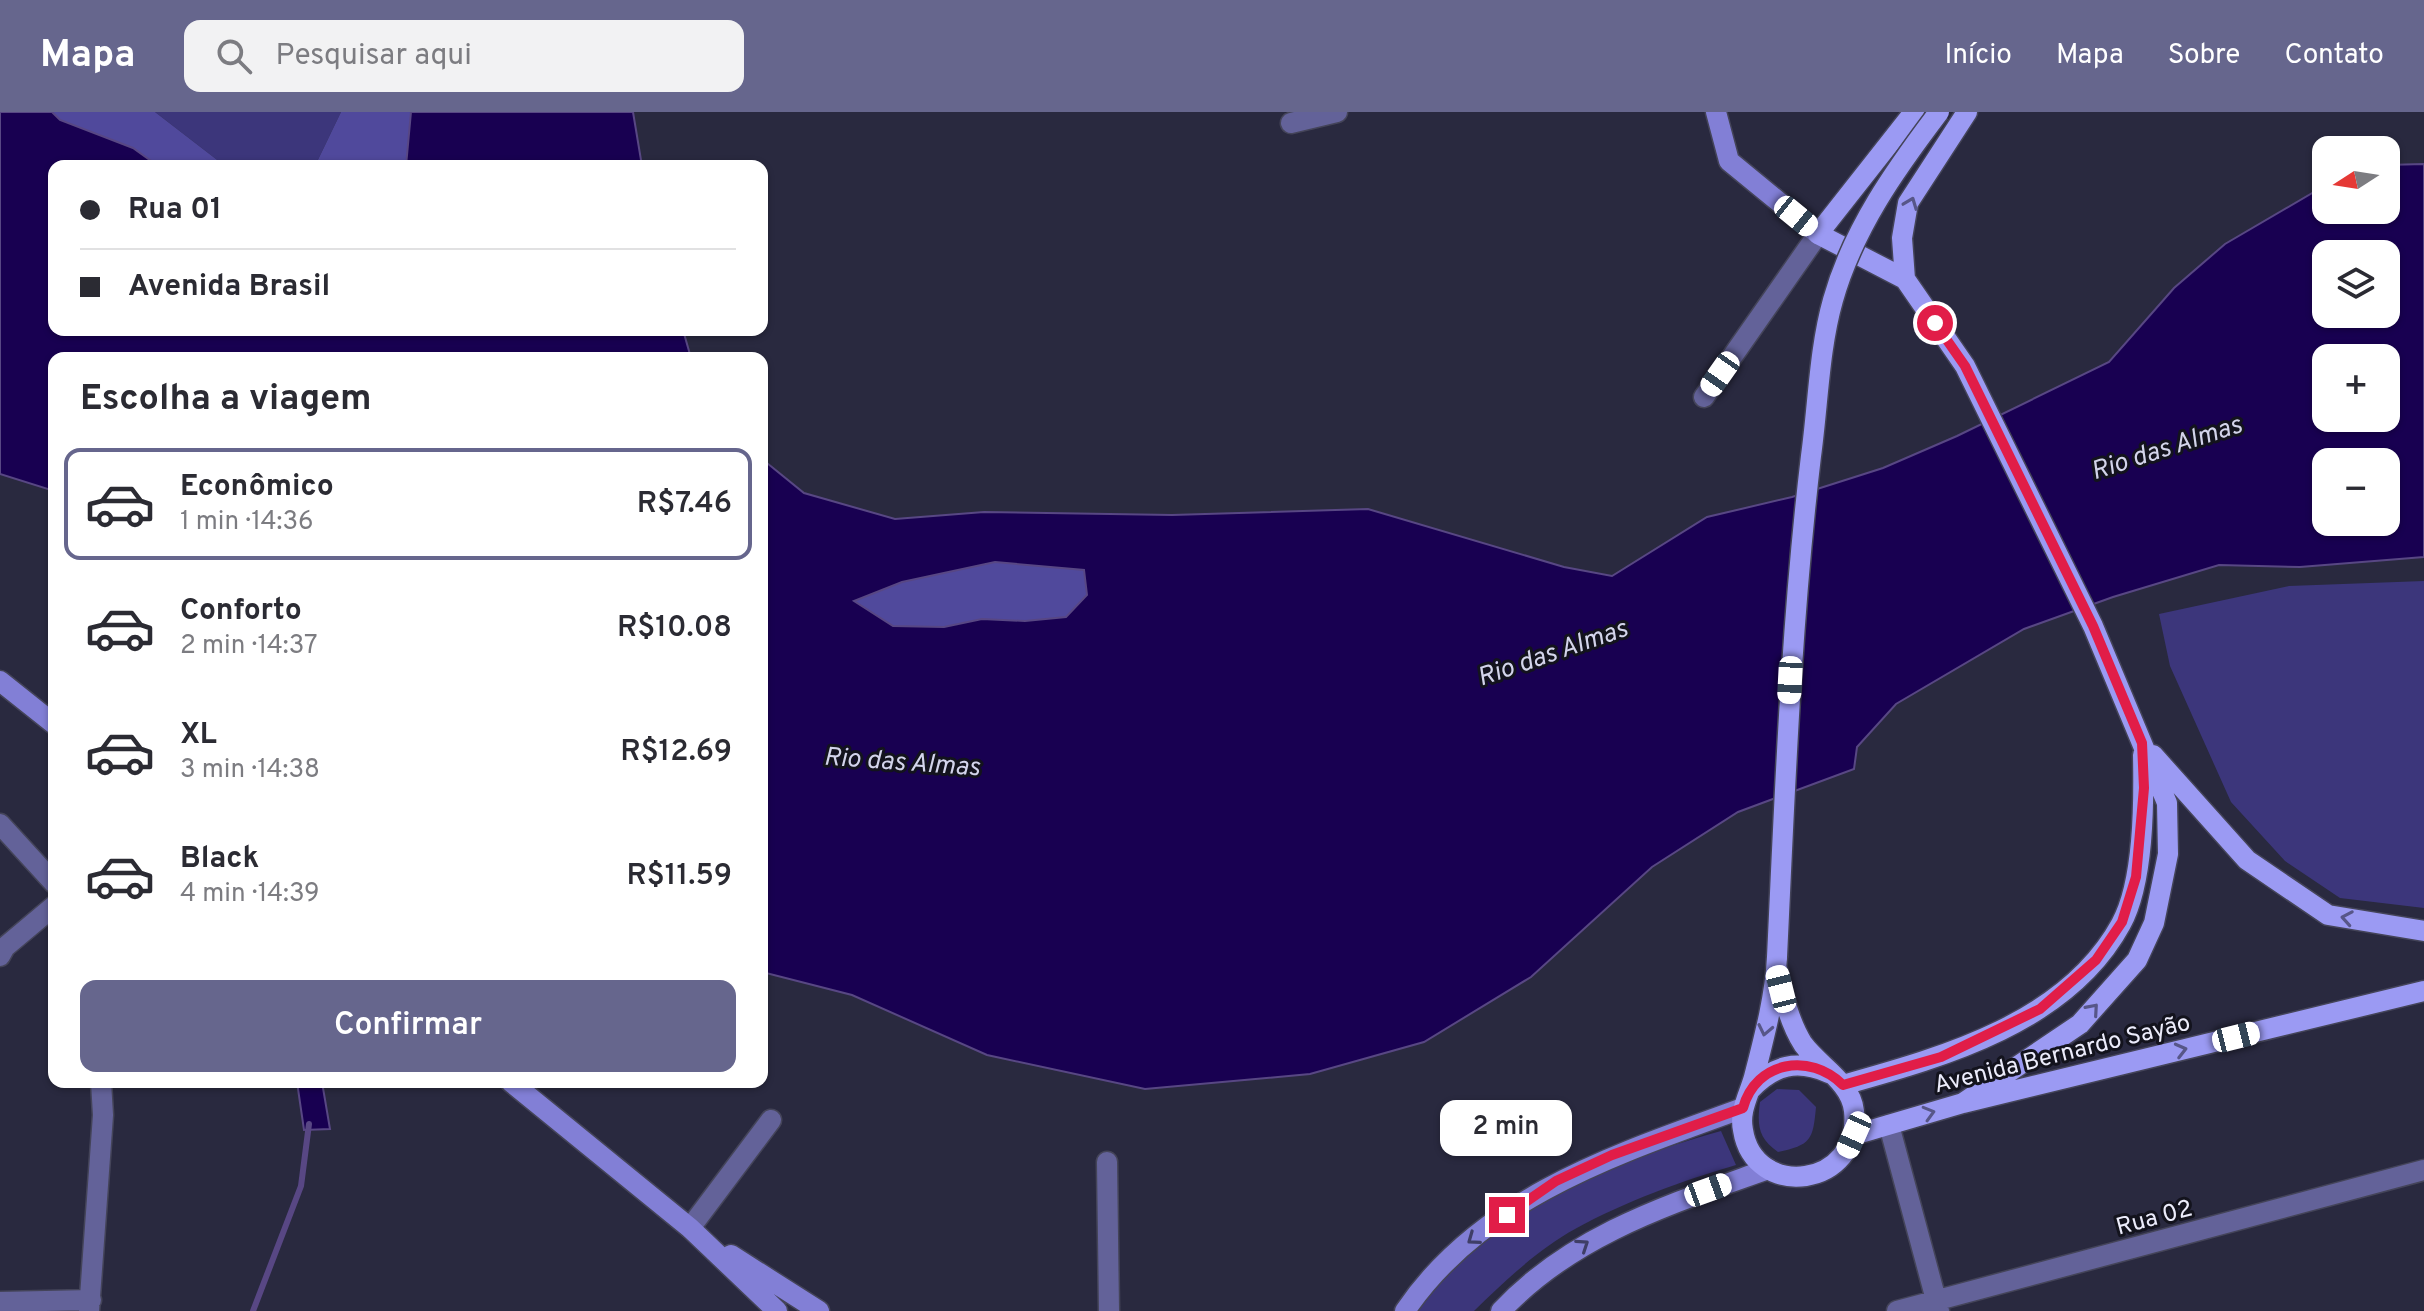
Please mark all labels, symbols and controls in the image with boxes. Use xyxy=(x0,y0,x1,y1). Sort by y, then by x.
search box xyxy=(184,20,744,92)
text: Mapa xyxy=(40,32,136,81)
icon: search xyxy=(212,34,256,78)
text: Pesquisar aqui xyxy=(276,38,472,75)
text: Início xyxy=(1944,38,2012,74)
text: Mapa xyxy=(2056,38,2124,74)
text: Sobre xyxy=(2168,38,2240,74)
text: Contato xyxy=(2284,38,2384,74)
north arrow xyxy=(2312,136,2400,224)
map controls xyxy=(2312,136,2400,536)
text: Rua 01 xyxy=(128,192,222,229)
car xyxy=(1770,192,1822,240)
one-way arrow xyxy=(1901,197,1917,211)
button: layers xyxy=(2312,240,2400,328)
text: Avenida Brasil xyxy=(128,269,330,306)
route start xyxy=(1917,305,1953,341)
button: + xyxy=(2312,344,2400,432)
car xyxy=(1696,347,1744,401)
text: Escolha a viagem xyxy=(80,377,372,423)
water label: Rio das Almas xyxy=(2087,409,2248,489)
button: − xyxy=(2312,448,2400,536)
icon: car xyxy=(84,468,156,540)
text: Econômico xyxy=(180,469,334,506)
text: R$7.46 xyxy=(637,486,732,523)
text: 1 min · 14:36 xyxy=(180,506,314,539)
icon: car xyxy=(84,592,156,664)
text: Conforto xyxy=(180,593,302,630)
text: R$10.08 xyxy=(617,610,732,647)
water label: Rio das Almas xyxy=(1473,613,1633,695)
text: 2 min · 14:37 xyxy=(180,630,318,663)
car xyxy=(1777,655,1803,705)
icon: car xyxy=(84,716,156,788)
text: XL xyxy=(180,717,217,754)
text: R$12.69 xyxy=(620,734,732,771)
water label: Rio das Almas xyxy=(823,742,982,786)
text: 3 min · 14:38 xyxy=(180,754,320,787)
icon: car xyxy=(84,840,156,912)
text: Black xyxy=(180,841,259,878)
text: R$11.59 xyxy=(626,858,732,895)
text: 4 min · 14:39 xyxy=(180,878,320,911)
one-way arrow xyxy=(2340,911,2354,928)
car xyxy=(1764,963,1798,1015)
button: Confirmar xyxy=(80,980,736,1072)
one-way arrow xyxy=(2084,1004,2098,1019)
street label: Avenida Bernardo Sayão xyxy=(1931,1009,2194,1101)
car xyxy=(2210,1020,2262,1054)
one-way arrow xyxy=(1758,1023,1775,1036)
one-way arrow xyxy=(2173,1043,2187,1060)
callout: 2 min xyxy=(1441,1099,1573,1155)
one-way arrow xyxy=(1921,1106,1935,1122)
car xyxy=(1833,1108,1875,1162)
text: 2 min xyxy=(1472,1111,1540,1144)
car xyxy=(1681,1171,1735,1209)
street label: Rua 02 xyxy=(2113,1194,2196,1243)
route end xyxy=(1489,1197,1525,1233)
one-way arrow xyxy=(1468,1230,1482,1244)
one-way arrow xyxy=(1575,1240,1589,1255)

